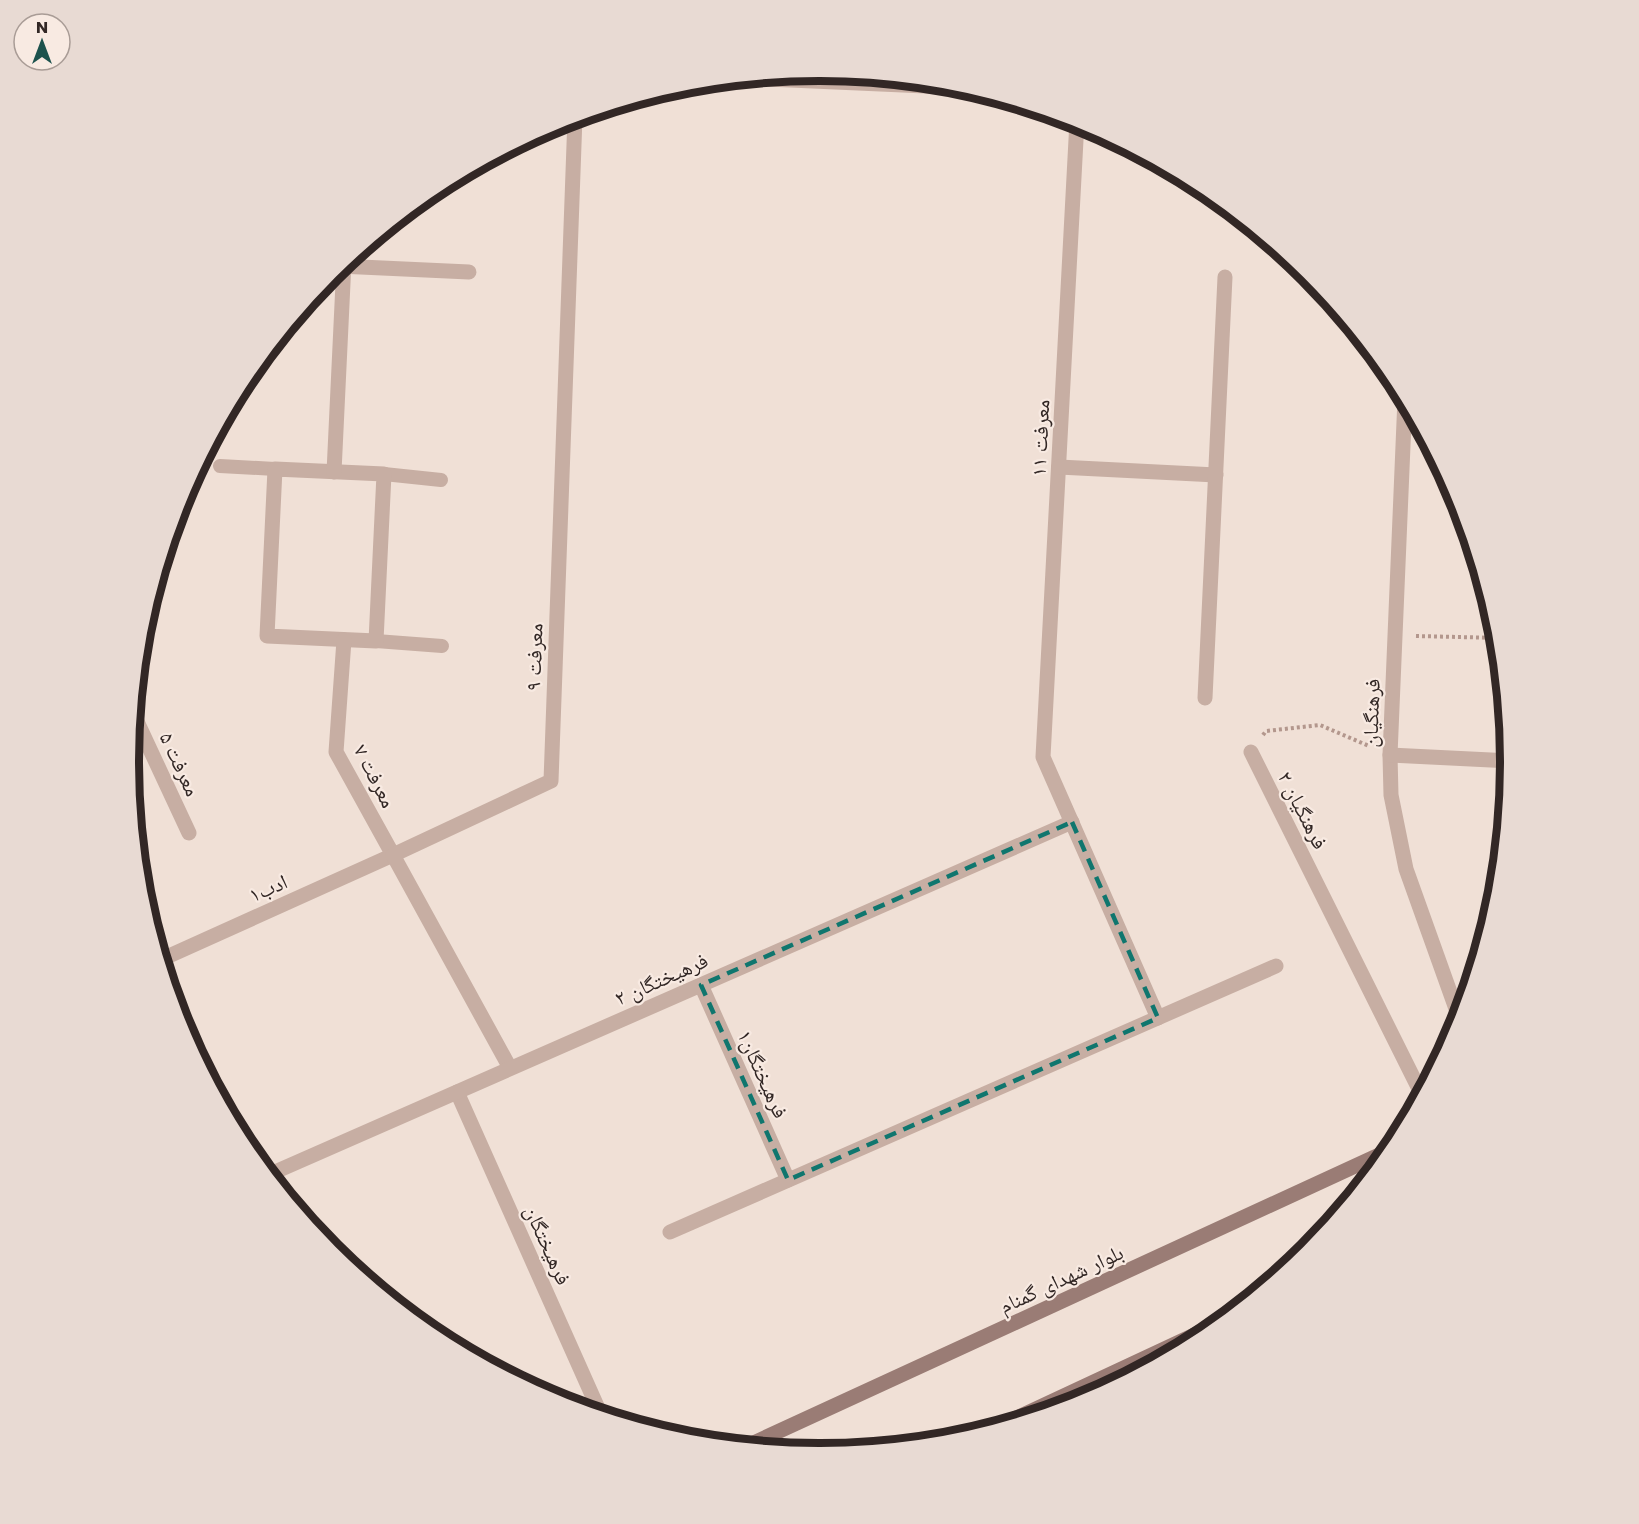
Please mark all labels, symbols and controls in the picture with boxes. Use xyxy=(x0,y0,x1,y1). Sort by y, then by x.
north arrow xyxy=(12,12,72,72)
text: N xyxy=(36,16,48,39)
street label: معرفت ۱۱ xyxy=(1023,399,1057,477)
street label: معرفت ۹ xyxy=(518,623,550,691)
street label: فرهنگیان xyxy=(1355,678,1387,748)
street label: معرفت ۵ xyxy=(153,727,207,801)
street label: معرفت ۷ xyxy=(347,739,403,813)
street label: فرهنگیان ۲ xyxy=(1271,766,1335,854)
street label: ادب۱ xyxy=(244,867,292,909)
street label: فرهیختگان ۲ xyxy=(610,946,712,1012)
street label: فرهیختگان۱ xyxy=(731,1025,795,1123)
street label: فرهیختگان xyxy=(518,1201,578,1289)
street label: بلوار شهدای گمنام xyxy=(994,1238,1128,1320)

